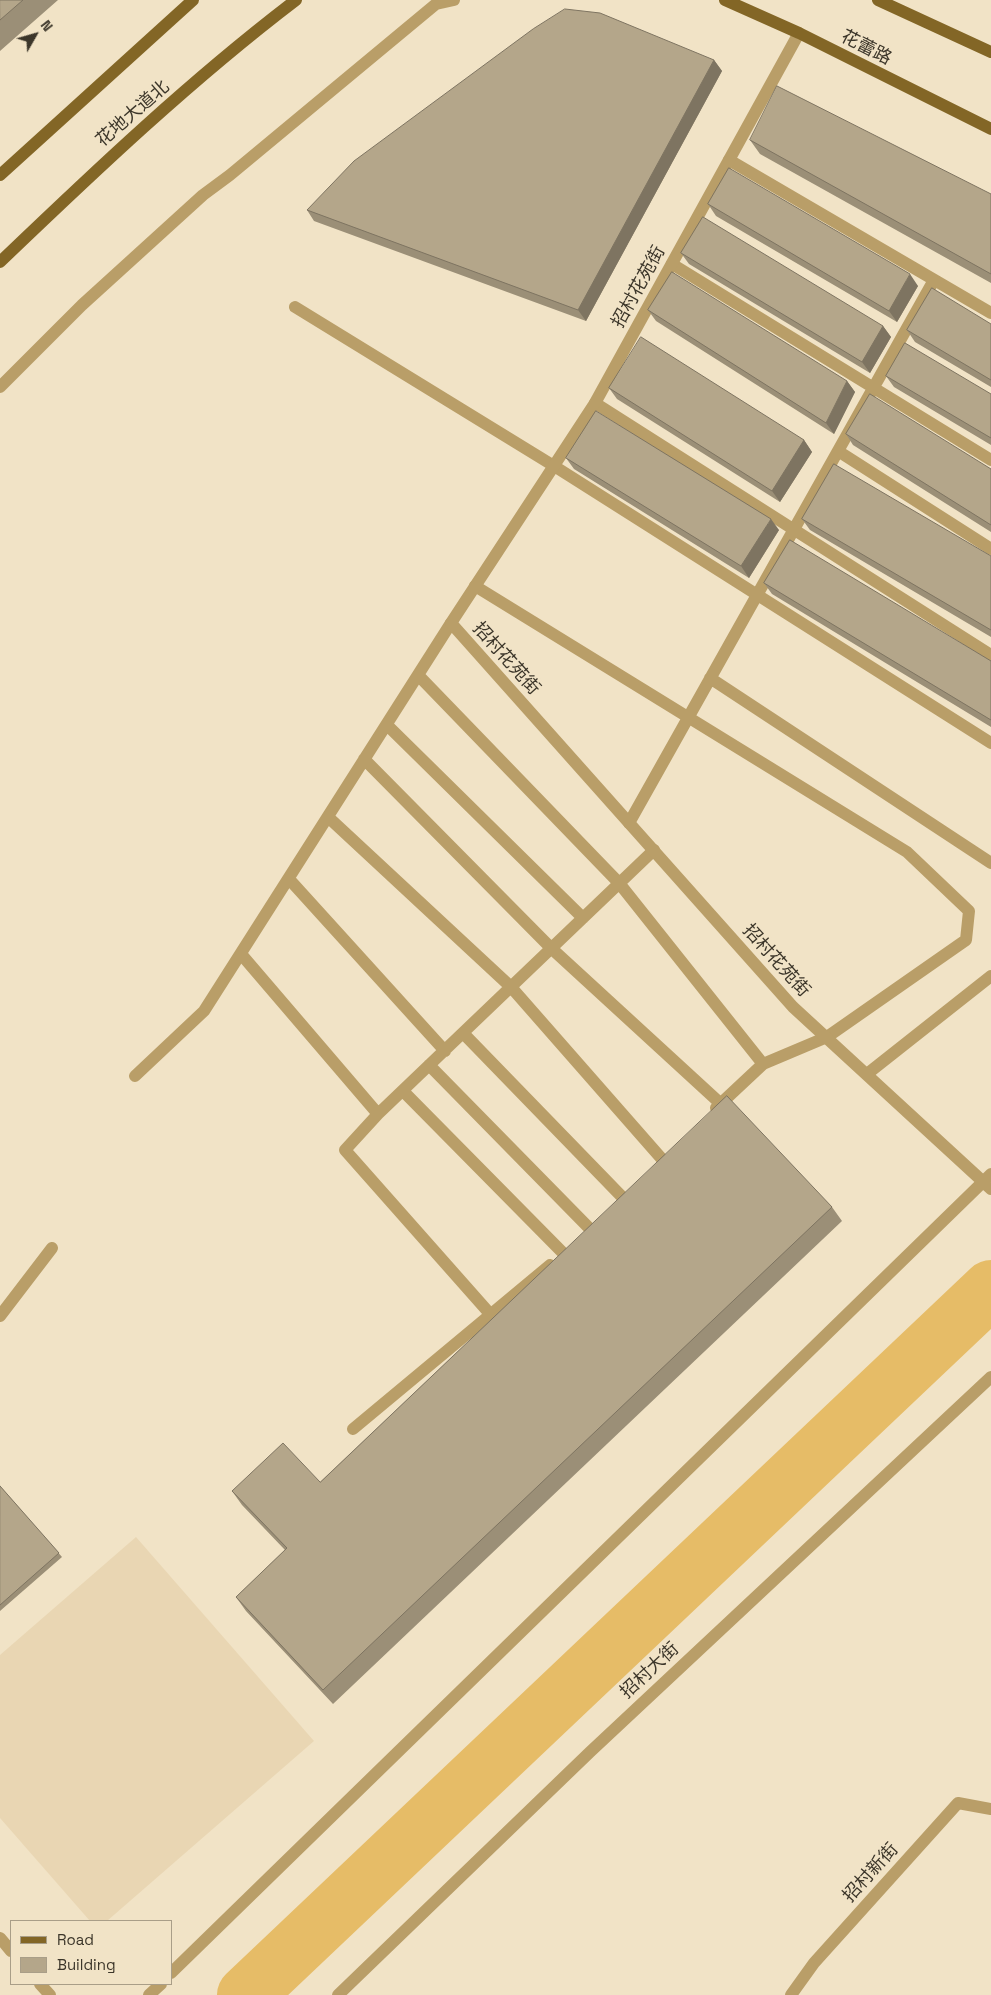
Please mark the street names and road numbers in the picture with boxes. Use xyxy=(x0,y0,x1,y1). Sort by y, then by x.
street label: 花蕾路 xyxy=(837,26,895,70)
street label: 花地大道北 xyxy=(92,76,174,152)
street label: 招村花苑街 xyxy=(608,242,670,332)
street label: 招村花苑街 xyxy=(468,618,544,700)
street label: 招村花苑街 xyxy=(738,920,814,1002)
street label: 招村大街 xyxy=(616,1639,684,1703)
street label: 招村新街 xyxy=(839,1839,903,1907)

